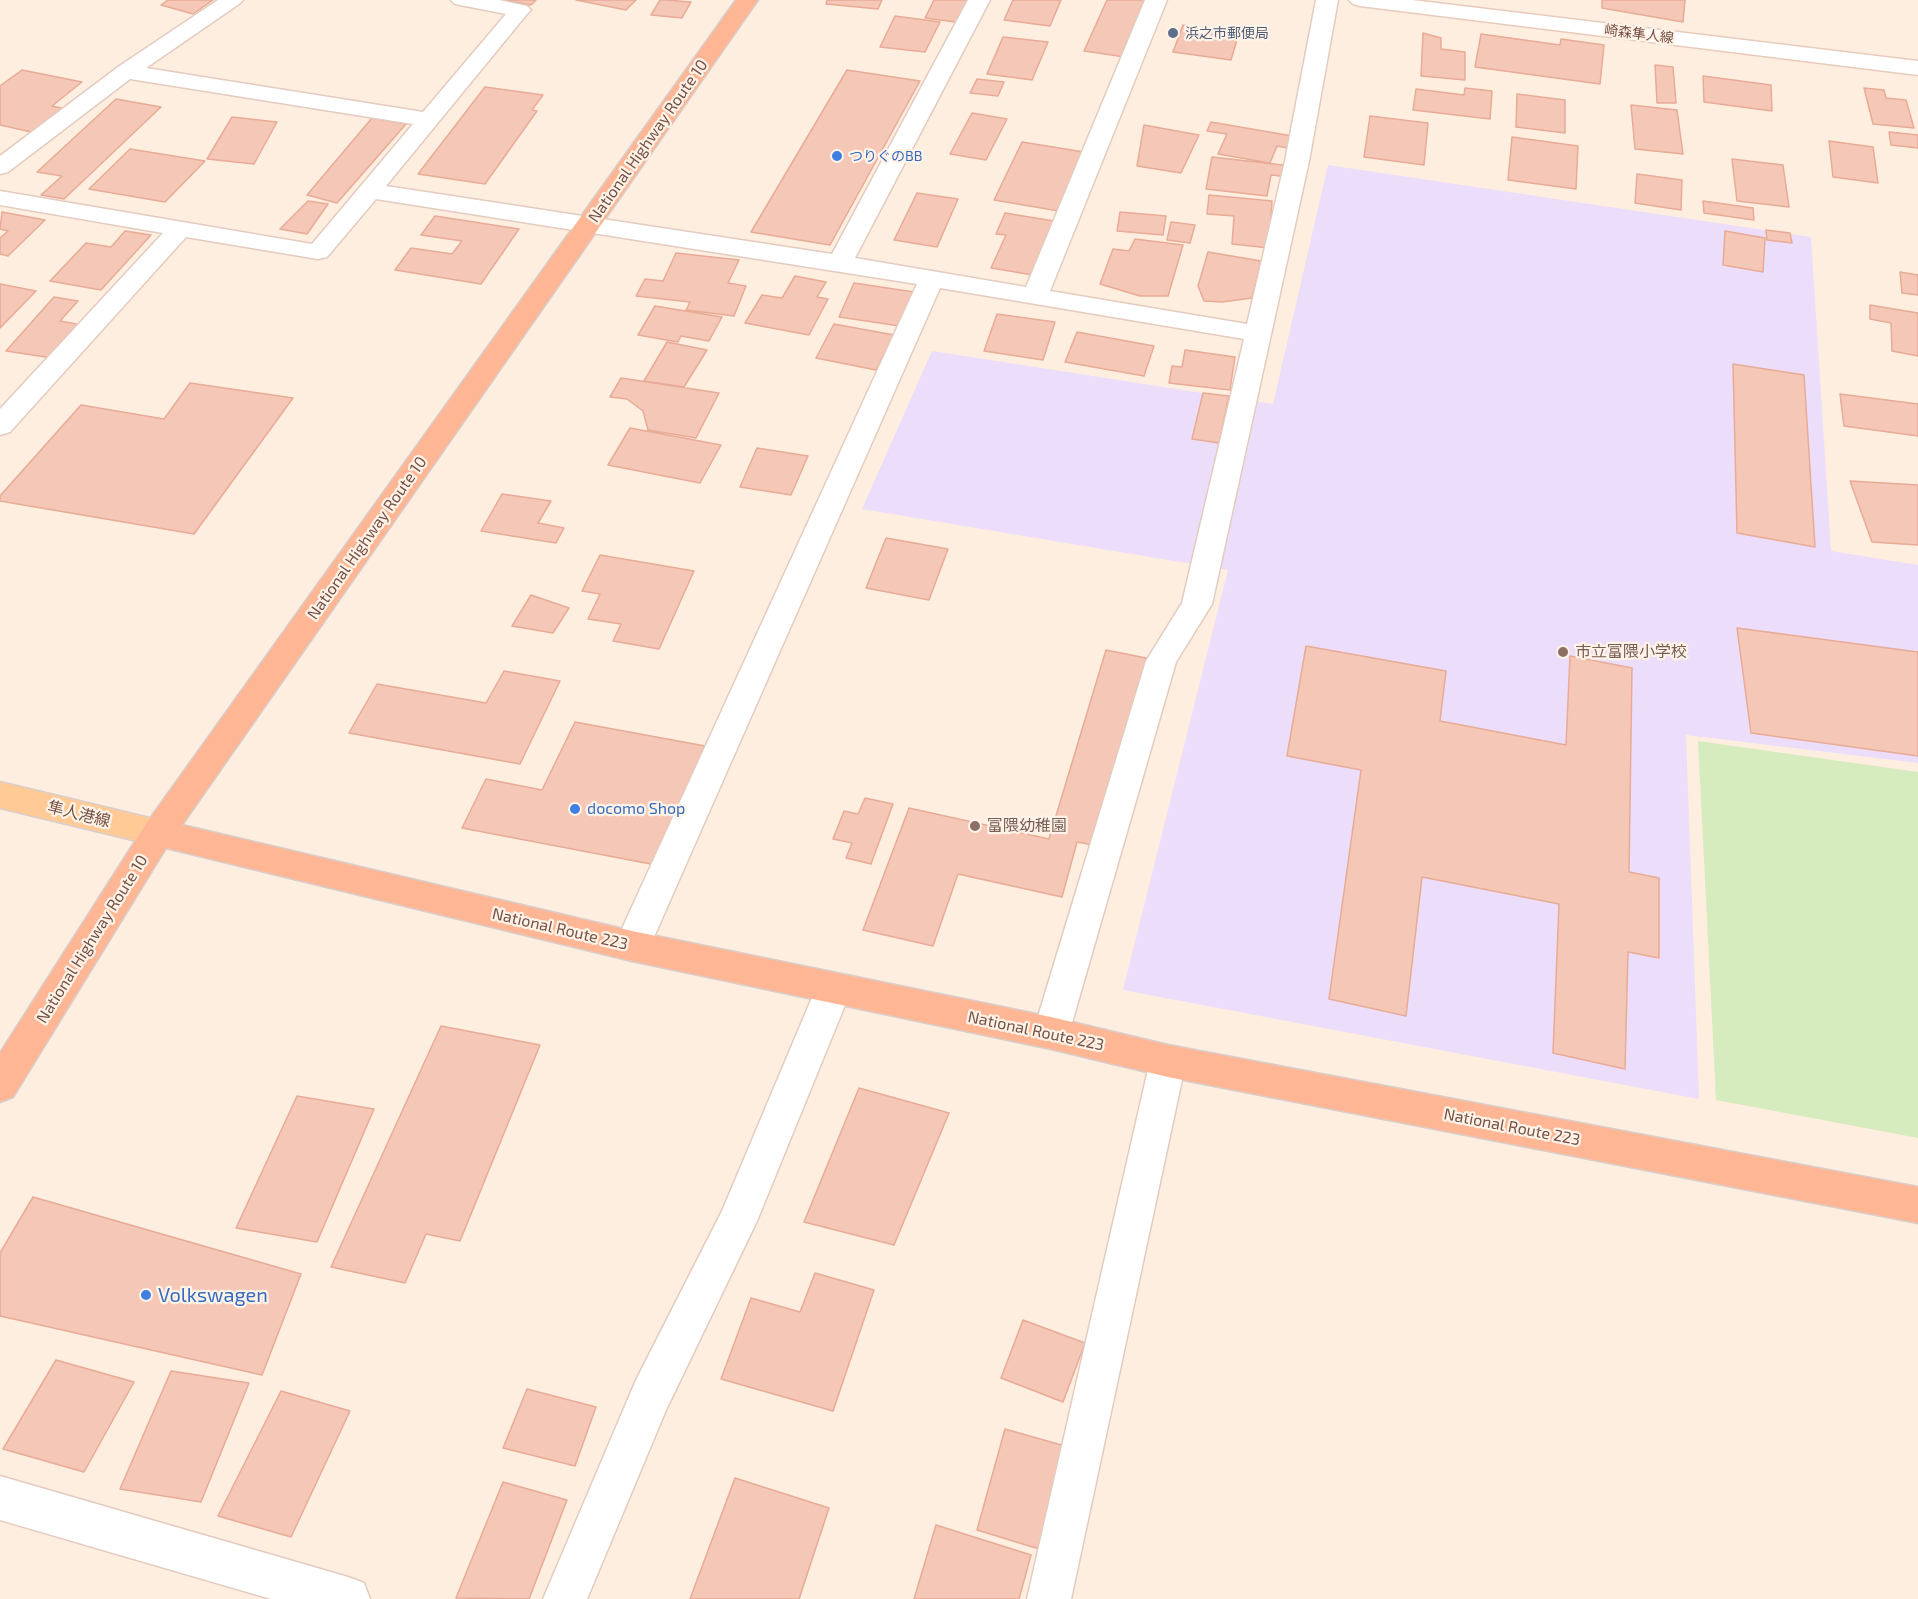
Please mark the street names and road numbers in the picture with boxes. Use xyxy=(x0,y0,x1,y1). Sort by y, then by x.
street label: 崎森隼人線 xyxy=(1603,21,1675,47)
street label: National Highway Route 10 xyxy=(584,56,712,226)
street label: National Highway Route 10 xyxy=(303,453,431,623)
street label: 隼人港線 xyxy=(46,797,112,831)
street label: National Highway Route 10 xyxy=(32,851,152,1027)
street label: National Route 223 xyxy=(490,904,630,954)
street label: National Route 223 xyxy=(966,1007,1106,1055)
street label: National Route 223 xyxy=(1442,1104,1582,1150)

